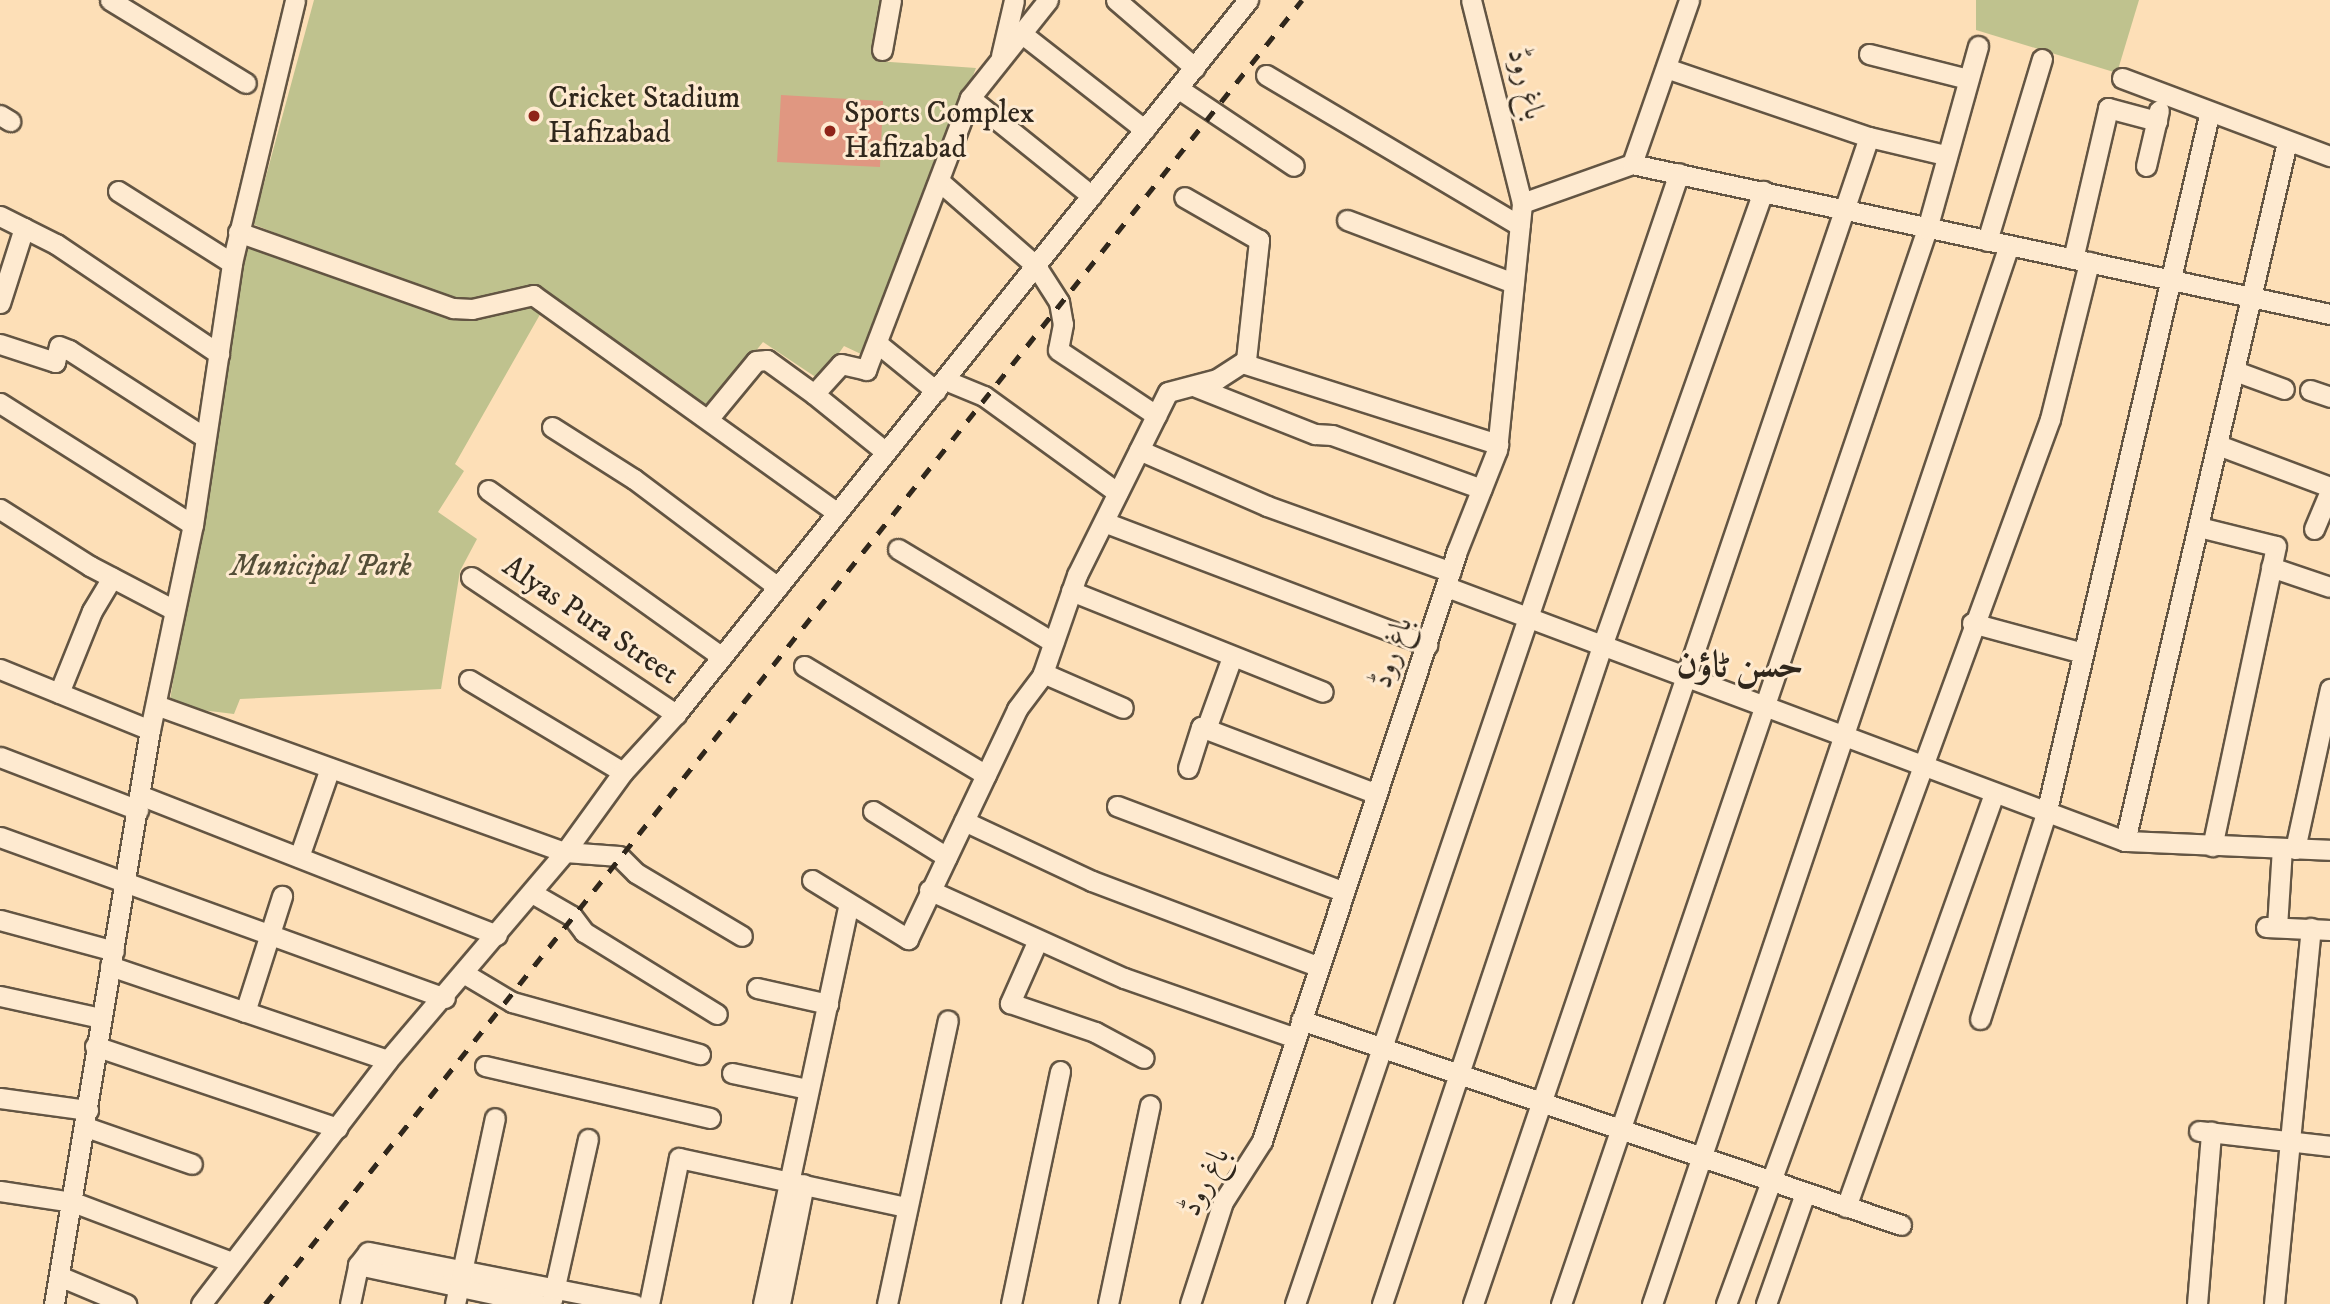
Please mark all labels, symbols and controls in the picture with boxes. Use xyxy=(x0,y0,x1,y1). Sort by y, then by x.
street label: باغ روڈ xyxy=(1498,44,1552,124)
place label: Cricket Stadium Hafizabad xyxy=(548,81,740,152)
place label: Sports Complex Hafizabad xyxy=(844,96,1035,166)
marker: Cricket Stadium Hafizabad xyxy=(526,108,542,124)
marker: Sports Complex Hafizabad xyxy=(822,123,838,139)
park label: Municipal Park xyxy=(231,549,411,585)
street label: Alyas Pura Street xyxy=(495,549,685,693)
street label: باغ روڈ xyxy=(1365,613,1421,693)
district label: حسن ٹاؤن xyxy=(1676,644,1804,688)
street label: باغ روڈ xyxy=(1173,1141,1239,1223)

